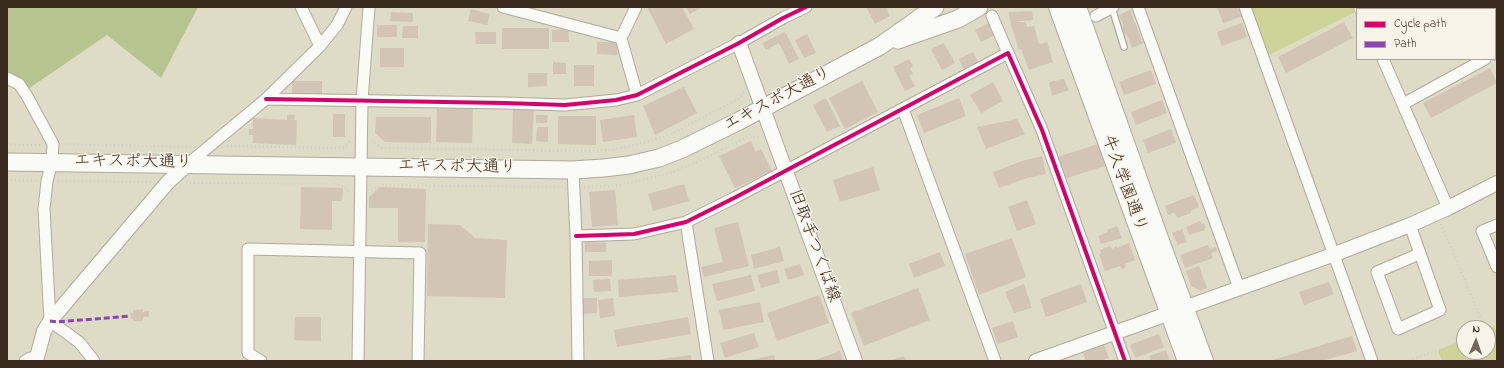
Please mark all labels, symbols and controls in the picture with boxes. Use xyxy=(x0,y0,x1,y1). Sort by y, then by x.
legend xyxy=(1356,8,1496,60)
text: Cycle path xyxy=(1394,15,1446,33)
text: Path xyxy=(1394,35,1416,53)
street label: エキスポ大通り xyxy=(721,63,835,137)
street label: 牛久学園通り xyxy=(1096,133,1150,235)
street label: エキスポ大通り xyxy=(73,152,193,174)
street label: エキスポ大通り xyxy=(397,157,517,179)
street label: 旧取手つくば線 xyxy=(783,187,843,305)
north arrow xyxy=(1456,320,1496,360)
text: N xyxy=(1472,321,1480,337)

